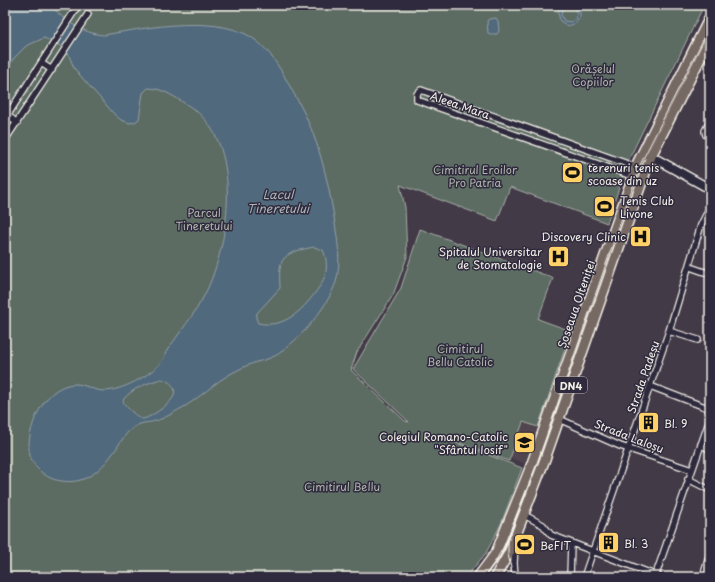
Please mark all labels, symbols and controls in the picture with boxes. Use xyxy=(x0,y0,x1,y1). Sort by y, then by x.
park label: Orășelul Copiilor xyxy=(571,60,615,90)
street label: Aleea Mara xyxy=(428,87,492,123)
place label: terenuri tenis scoase din uz xyxy=(588,159,659,189)
sports icon: terenuri tenis scoase din uz xyxy=(560,160,586,186)
park label: Cimitirul Eroilor Pro Patria xyxy=(433,161,518,191)
water label: Lacul Tineretului xyxy=(247,185,311,217)
place label: Tenis Club Livone xyxy=(620,192,674,222)
sports icon: Tenis Club Livone xyxy=(591,193,617,219)
park label: Parcul Tineretului xyxy=(175,204,233,234)
hospital icon: Discovery Clinic xyxy=(628,223,654,249)
place label: Discovery Clinic xyxy=(541,228,626,245)
place label: Spitalul Universitar de Stomatologie xyxy=(439,243,542,273)
hospital icon: Spitalul Universitar de Stomatologie xyxy=(545,244,571,270)
street label: Șoseaua Olteniței xyxy=(553,258,599,350)
street label: Strada Padeșu xyxy=(623,338,663,416)
park label: Cimitirul Bellu Catolic xyxy=(427,340,493,370)
road number: DN4 xyxy=(555,377,587,393)
building icon: Bl. 9 xyxy=(636,410,662,436)
street label: Strada Laloșu xyxy=(592,415,666,457)
place label: Bl. 9 xyxy=(664,415,687,432)
place label: Colegiul Romano-Catolic "Sfântul Iosif" xyxy=(379,428,508,458)
school or university icon: Colegiul Romano-Catolic "Sfântul Iosif" xyxy=(511,429,537,455)
park label: Cimitirul Bellu xyxy=(304,478,380,495)
building icon: Bl. 3 xyxy=(596,530,622,556)
sports icon: BeFIT xyxy=(512,532,538,558)
place label: Bl. 3 xyxy=(624,535,648,552)
place label: BeFIT xyxy=(540,537,572,554)

